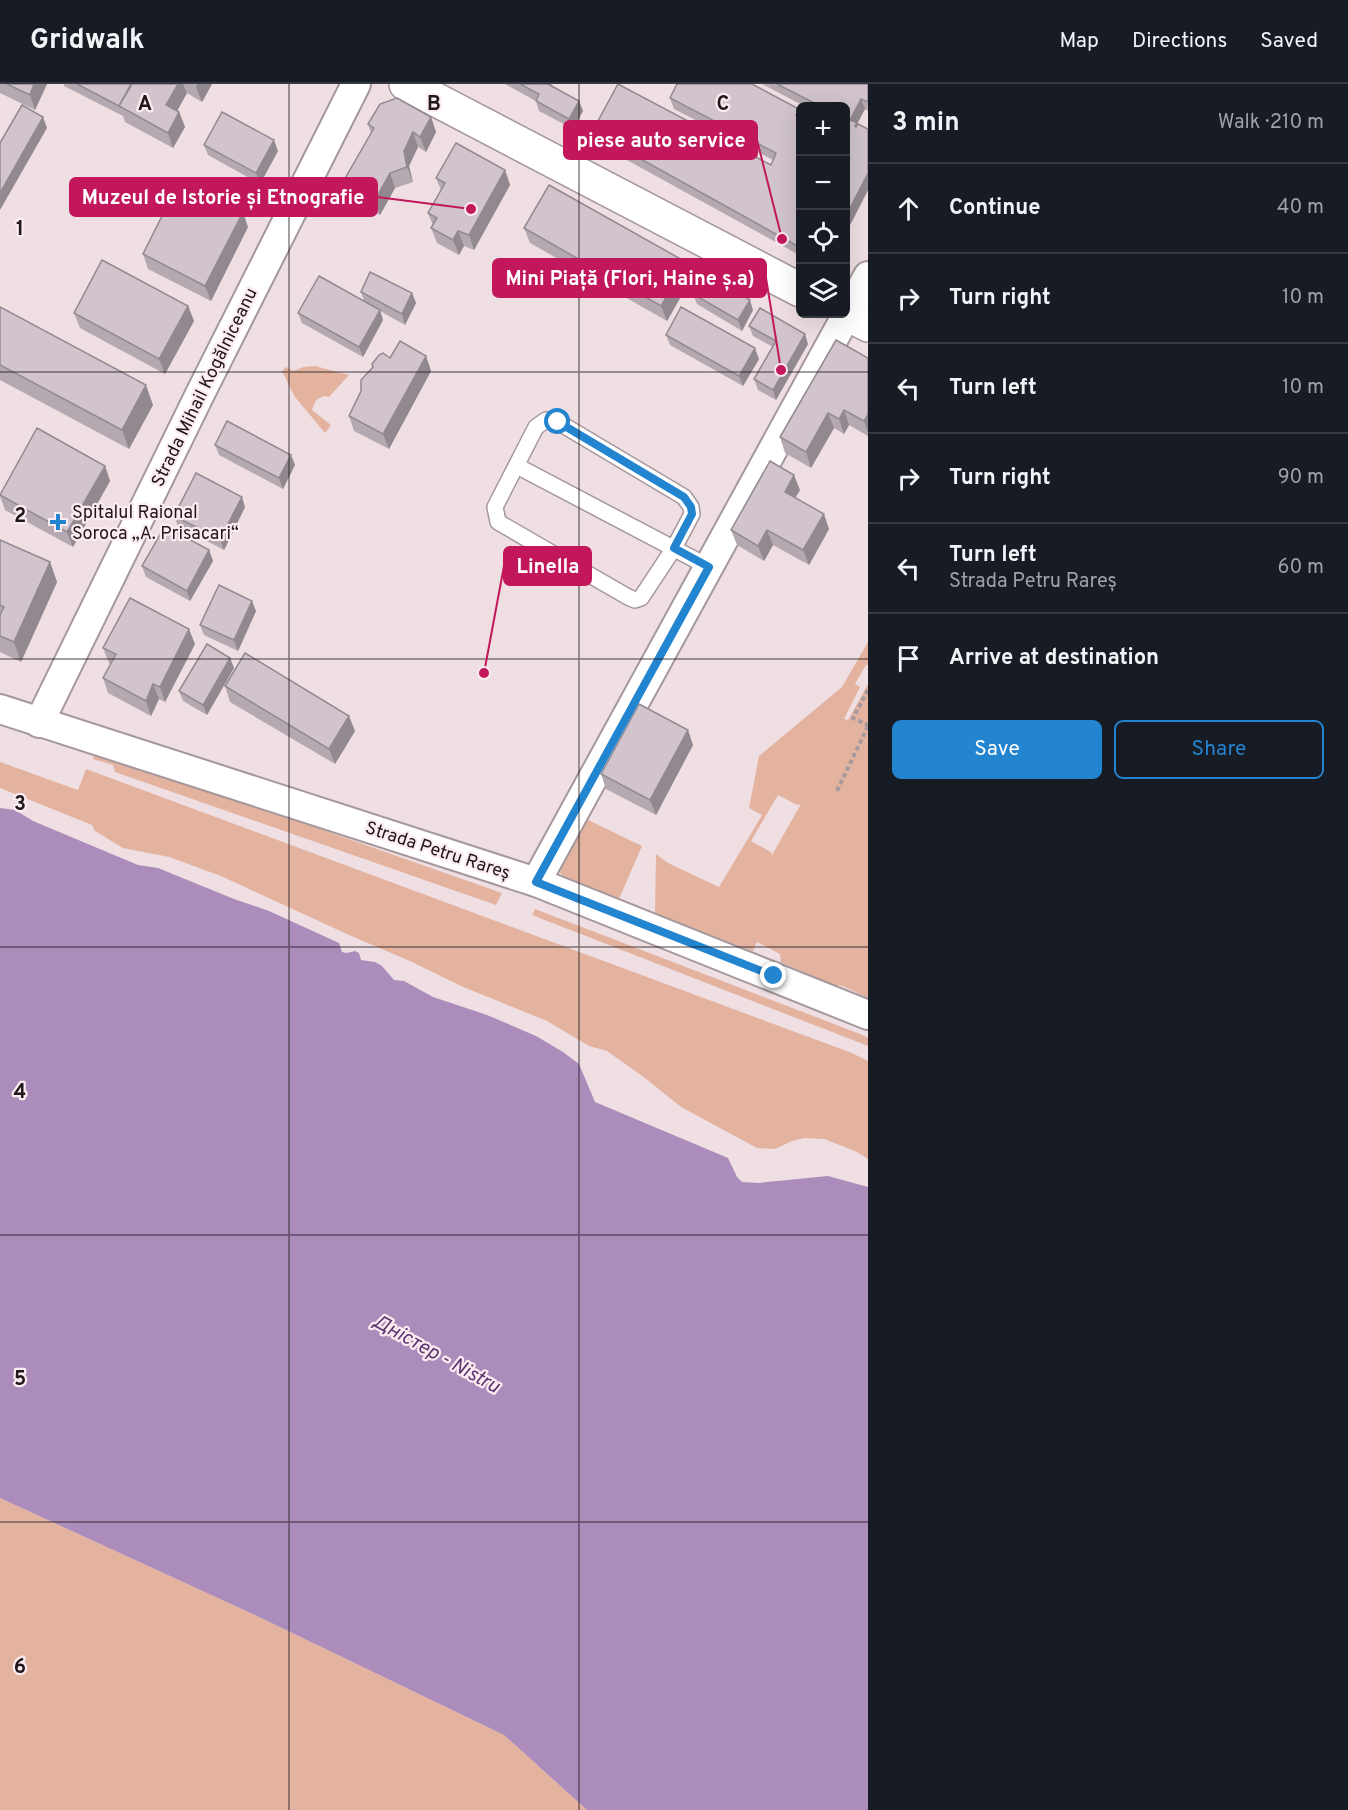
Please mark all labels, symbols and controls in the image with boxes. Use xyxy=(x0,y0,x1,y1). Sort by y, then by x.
text: Gridwalk xyxy=(30,23,145,59)
text: Map xyxy=(1059,28,1099,55)
text: Directions xyxy=(1132,28,1227,55)
text: Saved xyxy=(1260,28,1318,55)
text: A xyxy=(138,92,152,118)
text: B xyxy=(427,92,441,118)
text: C xyxy=(717,92,729,118)
map controls xyxy=(796,102,850,318)
button: + xyxy=(796,102,850,156)
text: 3 min xyxy=(892,107,960,140)
text: Walk · 210 m xyxy=(1218,110,1324,136)
callout: piese auto service xyxy=(564,121,757,159)
text: piese auto service xyxy=(576,129,746,155)
button: − xyxy=(796,156,850,210)
callout: Muzeul de Istorie și Etnografie xyxy=(70,178,377,216)
text: Muzeul de Istorie și Etnografie xyxy=(82,186,364,212)
icon: ahead xyxy=(892,192,925,225)
text: Continue xyxy=(949,195,1040,222)
text: 40 m xyxy=(1277,195,1324,221)
button: locate xyxy=(796,210,850,264)
text: 1 xyxy=(16,217,24,243)
callout: Mini Piață (Flori, Haine ș.a) xyxy=(493,259,766,297)
button: layers xyxy=(796,264,850,318)
text: Mini Piață (Flori, Haine ș.a) xyxy=(505,267,755,293)
icon: right xyxy=(892,282,925,315)
street label: Strada Mihail Kogălniceanu xyxy=(147,284,264,491)
text: Turn right xyxy=(949,285,1051,312)
text: 10 m xyxy=(1282,285,1324,311)
icon: left xyxy=(892,372,925,405)
text: Turn left xyxy=(949,375,1037,402)
text: 10 m xyxy=(1282,375,1324,401)
route start xyxy=(544,408,570,434)
icon: right xyxy=(892,462,925,495)
text: Turn right xyxy=(949,465,1051,492)
text: 90 m xyxy=(1278,465,1324,491)
place label: Spitalul Raional Soroca „A. Prisacari“ xyxy=(72,502,239,546)
text: 2 xyxy=(14,504,26,530)
marker: Spitalul Raional Soroca „A. Prisacari“ xyxy=(49,513,67,531)
text: Turn left xyxy=(949,542,1037,569)
callout: Linella xyxy=(504,547,591,585)
icon: left xyxy=(892,552,925,585)
text: Linella xyxy=(517,555,579,581)
text: 60 m xyxy=(1278,555,1324,581)
text: Strada Petru Rareș xyxy=(949,569,1117,595)
icon: arrive xyxy=(892,642,925,675)
text: Arrive at destination xyxy=(949,645,1159,672)
button: Save xyxy=(892,720,1102,779)
button: Share xyxy=(1114,720,1324,779)
text: 3 xyxy=(14,792,26,818)
street label: Strada Petru Rareș xyxy=(362,817,513,886)
route end xyxy=(760,962,786,988)
text: 4 xyxy=(14,1080,26,1106)
water label: Дністер - Nistru xyxy=(368,1309,505,1401)
text: 5 xyxy=(14,1367,26,1393)
text: 6 xyxy=(14,1655,26,1681)

